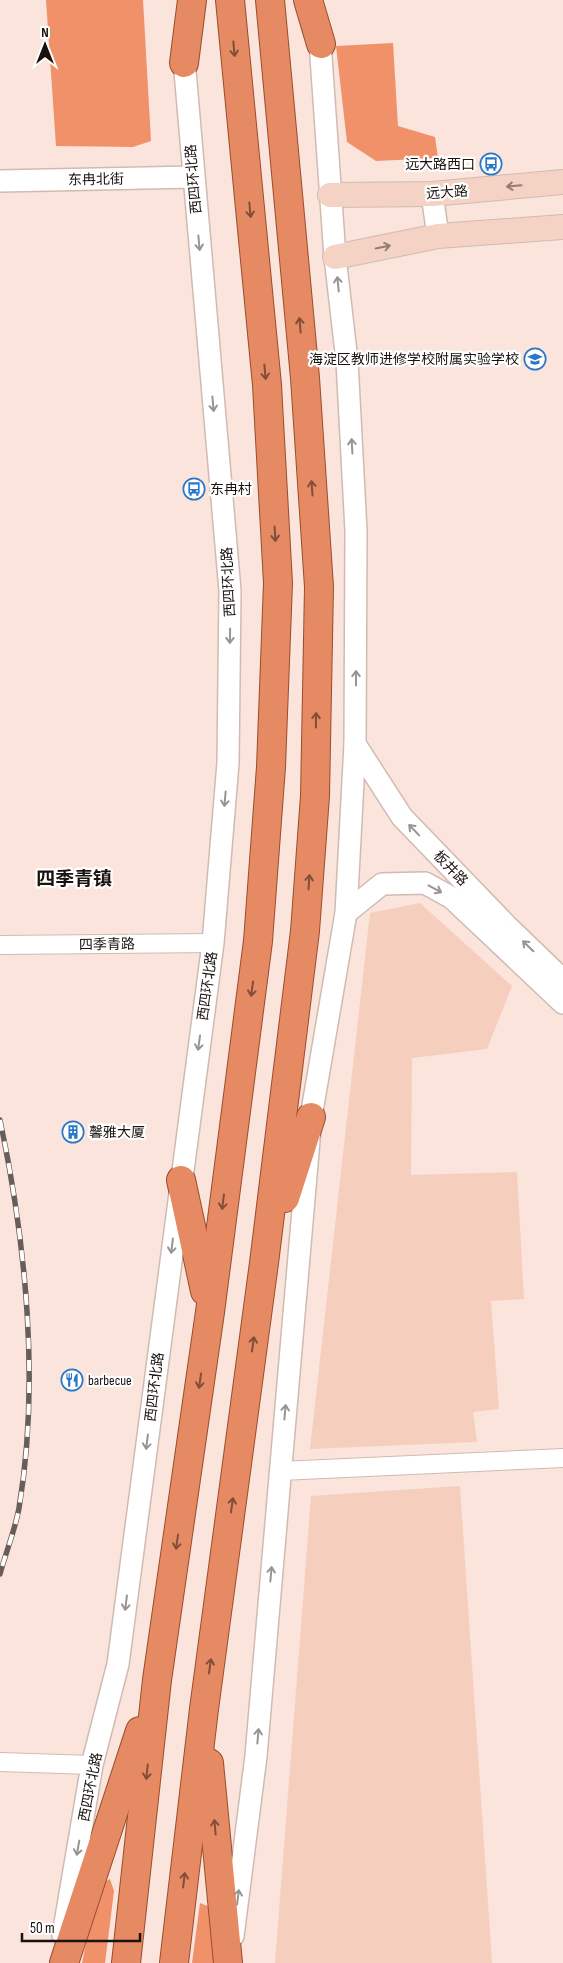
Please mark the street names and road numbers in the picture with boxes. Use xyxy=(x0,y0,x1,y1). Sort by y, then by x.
street label: 西四环北路 xyxy=(182,143,205,215)
street label: 东冉北街 xyxy=(68,171,124,188)
street label: 远大路 xyxy=(425,183,469,202)
street label: 西四环北路 xyxy=(218,547,239,617)
street label: 板井路 xyxy=(430,847,471,889)
street label: 四季青路 xyxy=(79,936,135,953)
street label: 西四环北路 xyxy=(194,950,221,1022)
street label: 西四环北路 xyxy=(142,1351,167,1423)
street label: 西四环北路 xyxy=(75,1751,106,1823)

